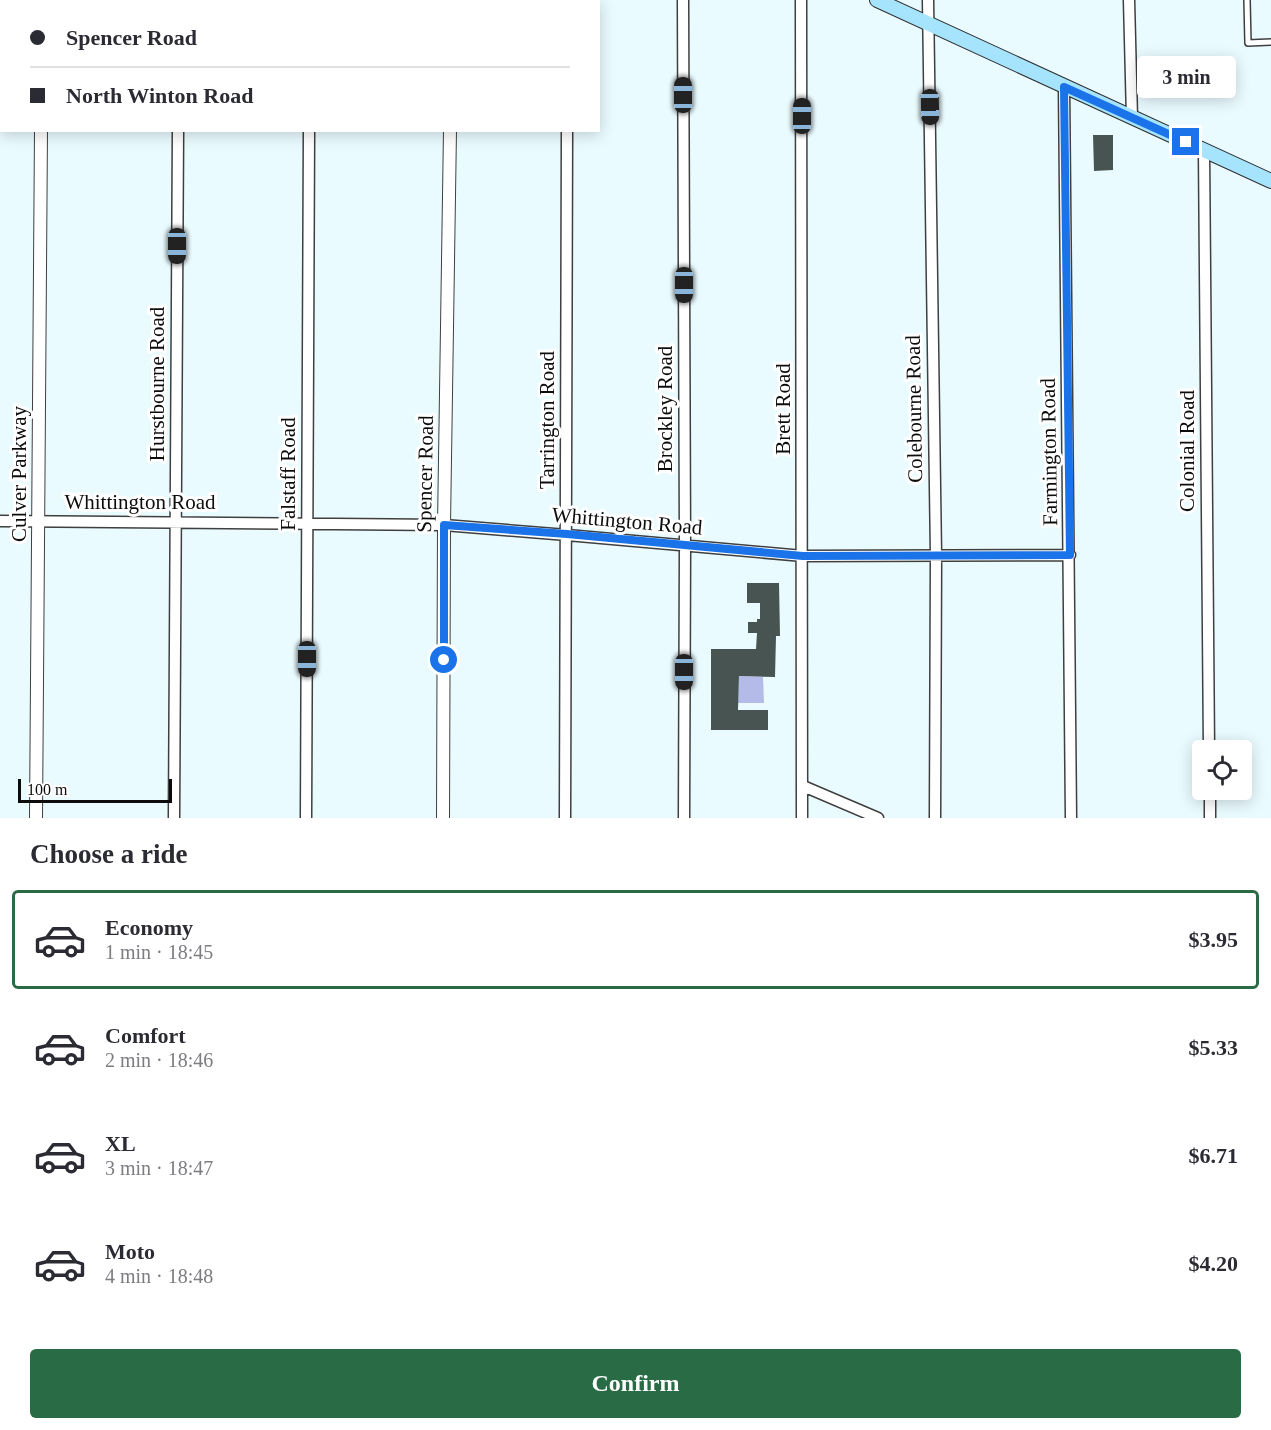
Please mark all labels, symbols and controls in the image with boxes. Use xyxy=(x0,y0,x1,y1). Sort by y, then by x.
text: Spencer Road xyxy=(66,25,197,50)
callout: 3 min xyxy=(1136,55,1236,97)
text: 3 min xyxy=(1162,66,1211,88)
car xyxy=(674,77,692,113)
text: North Winton Road xyxy=(66,83,253,108)
car xyxy=(921,89,939,125)
car xyxy=(793,98,811,134)
route end xyxy=(1172,128,1199,155)
car xyxy=(168,228,186,264)
car xyxy=(675,267,693,303)
street label: Hurstbourne Road xyxy=(145,306,169,461)
street label: Colebourne Road xyxy=(901,335,927,483)
street label: Brockley Road xyxy=(653,345,677,472)
street label: Tarrington Road xyxy=(535,351,559,489)
street label: Brett Road xyxy=(771,363,795,455)
street label: Farmington Road xyxy=(1036,378,1062,526)
street label: Colonial Road xyxy=(1175,390,1199,512)
street label: Culver Parkway xyxy=(7,406,31,542)
street label: Spencer Road xyxy=(412,415,438,533)
street label: Falstaff Road xyxy=(276,417,300,531)
street label: Whittington Road xyxy=(64,490,216,514)
street label: Whittington Road xyxy=(551,502,704,540)
car xyxy=(298,641,316,677)
route start xyxy=(430,646,457,673)
car xyxy=(675,654,693,690)
map controls xyxy=(1192,740,1252,800)
button: locate xyxy=(1192,740,1252,800)
scale bar xyxy=(18,776,172,804)
text: 100 m xyxy=(27,781,67,798)
text: Choose a ride xyxy=(30,839,188,869)
icon: car xyxy=(33,913,87,967)
text: Economy xyxy=(105,915,193,940)
text: $3.95 xyxy=(1189,927,1238,952)
text: 1 min · 18:45 xyxy=(105,941,213,963)
icon: car xyxy=(33,1021,87,1075)
text: Comfort xyxy=(105,1023,186,1048)
text: $5.33 xyxy=(1189,1035,1238,1060)
text: 2 min · 18:46 xyxy=(105,1049,213,1071)
icon: car xyxy=(33,1129,87,1183)
text: XL xyxy=(105,1131,136,1156)
text: $6.71 xyxy=(1189,1143,1238,1168)
text: 3 min · 18:47 xyxy=(105,1157,213,1179)
icon: car xyxy=(33,1237,87,1291)
text: Moto xyxy=(105,1239,155,1264)
text: $4.20 xyxy=(1189,1251,1238,1276)
text: 4 min · 18:48 xyxy=(105,1265,213,1287)
button: Confirm xyxy=(30,1349,1241,1418)

